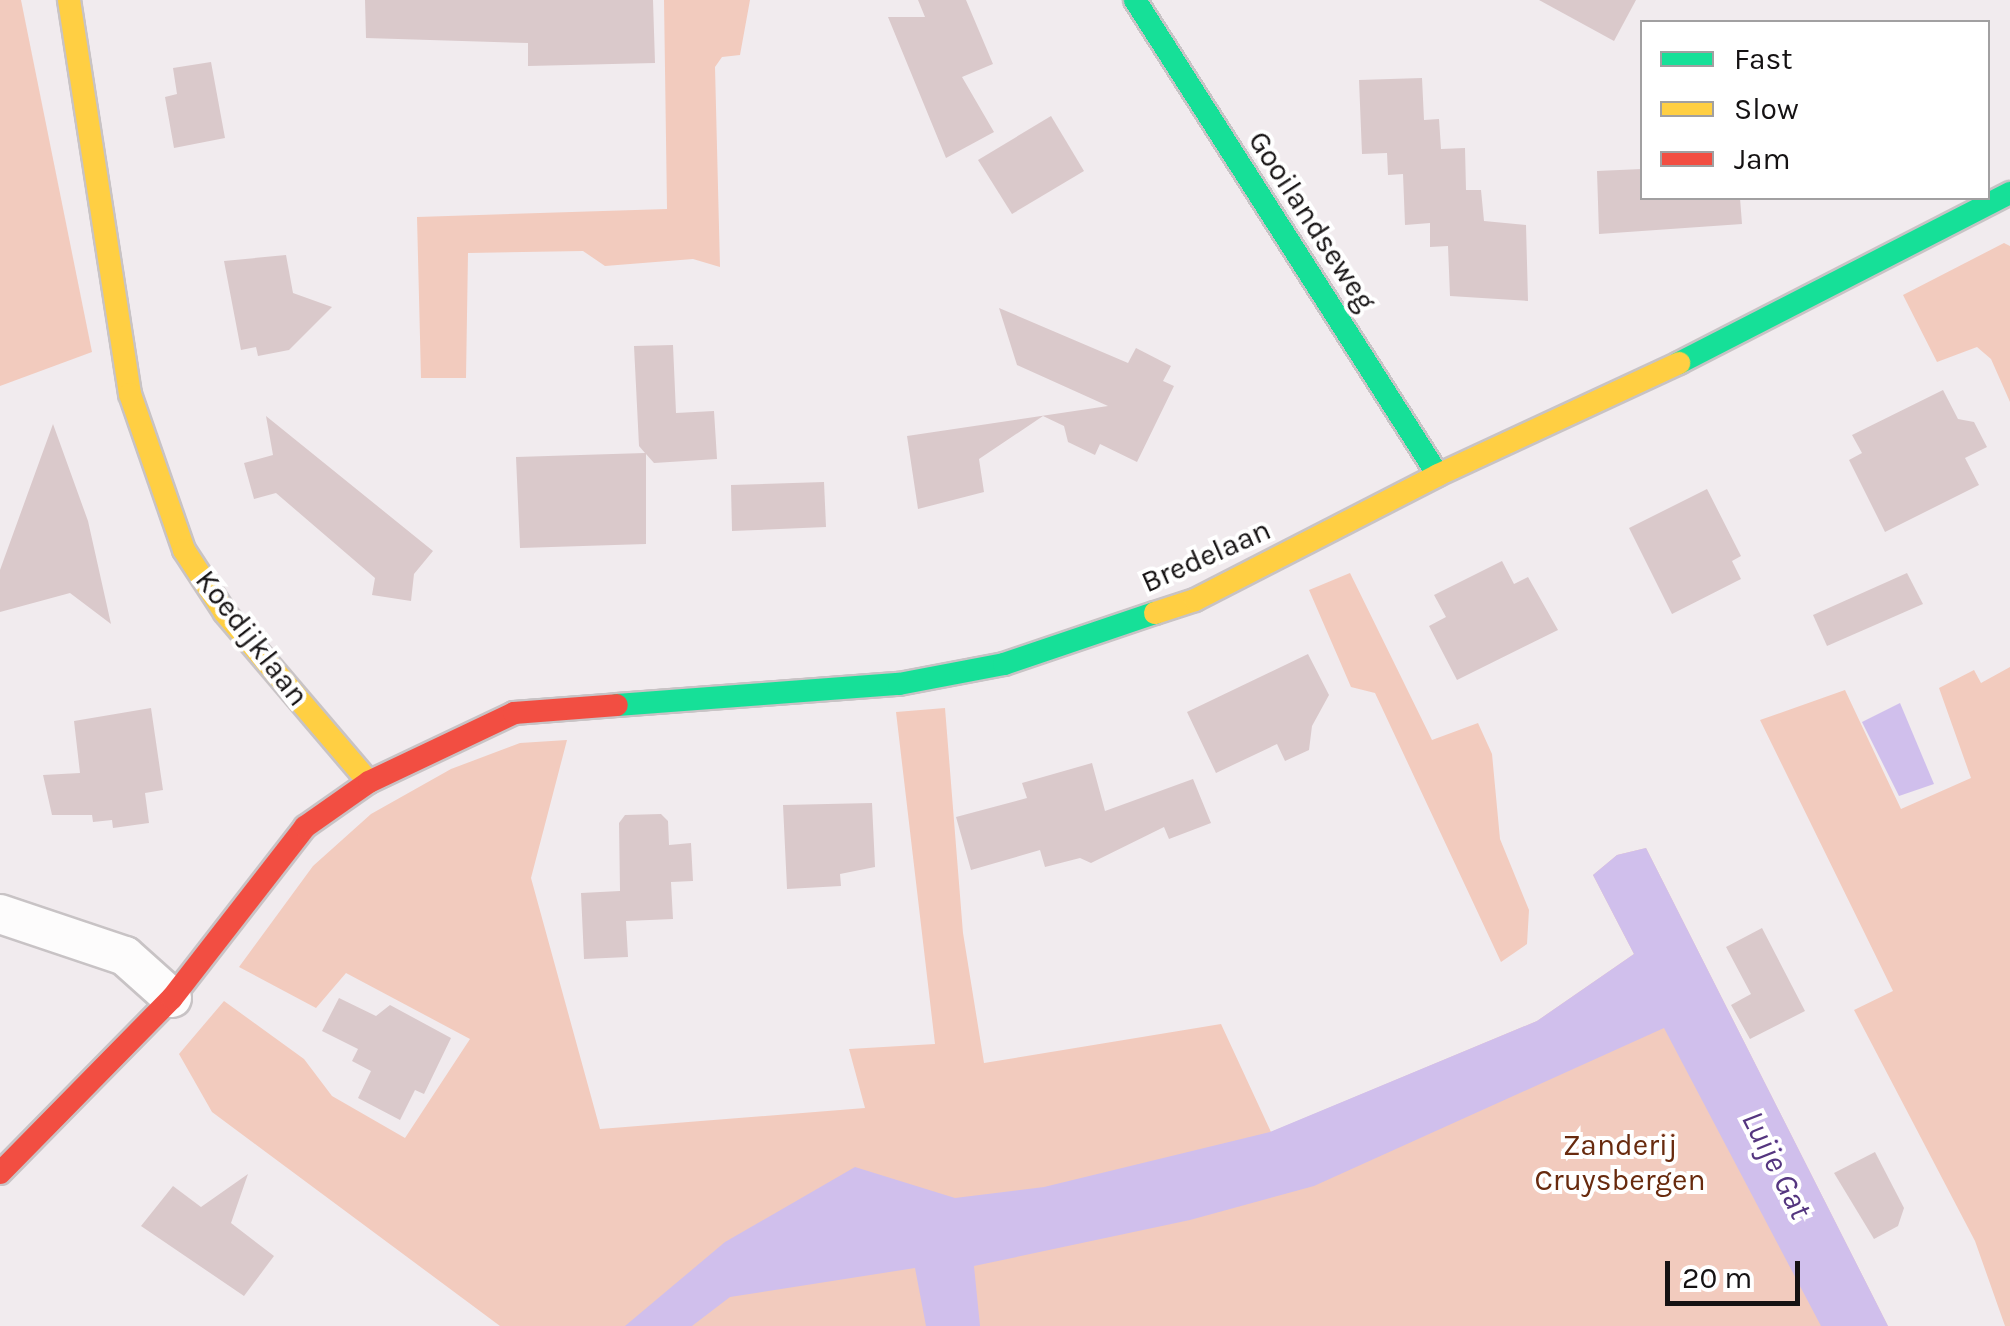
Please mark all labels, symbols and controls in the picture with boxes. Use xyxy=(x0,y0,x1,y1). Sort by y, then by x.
legend xyxy=(1640,20,1990,200)
text: Fast xyxy=(1734,41,1793,77)
text: Slow xyxy=(1734,91,1799,127)
street label: Gooilandseweg xyxy=(1241,124,1383,318)
text: Jam xyxy=(1734,141,1791,177)
street label: Bredelaan xyxy=(1136,512,1276,600)
street label: Koedijklaan xyxy=(188,563,316,713)
water label: Luije Gat xyxy=(1733,1105,1819,1225)
park label: Zanderij Cruysbergen xyxy=(1534,1127,1706,1198)
scale bar xyxy=(1670,1241,1805,1303)
text: 20 m xyxy=(1682,1260,1752,1296)

